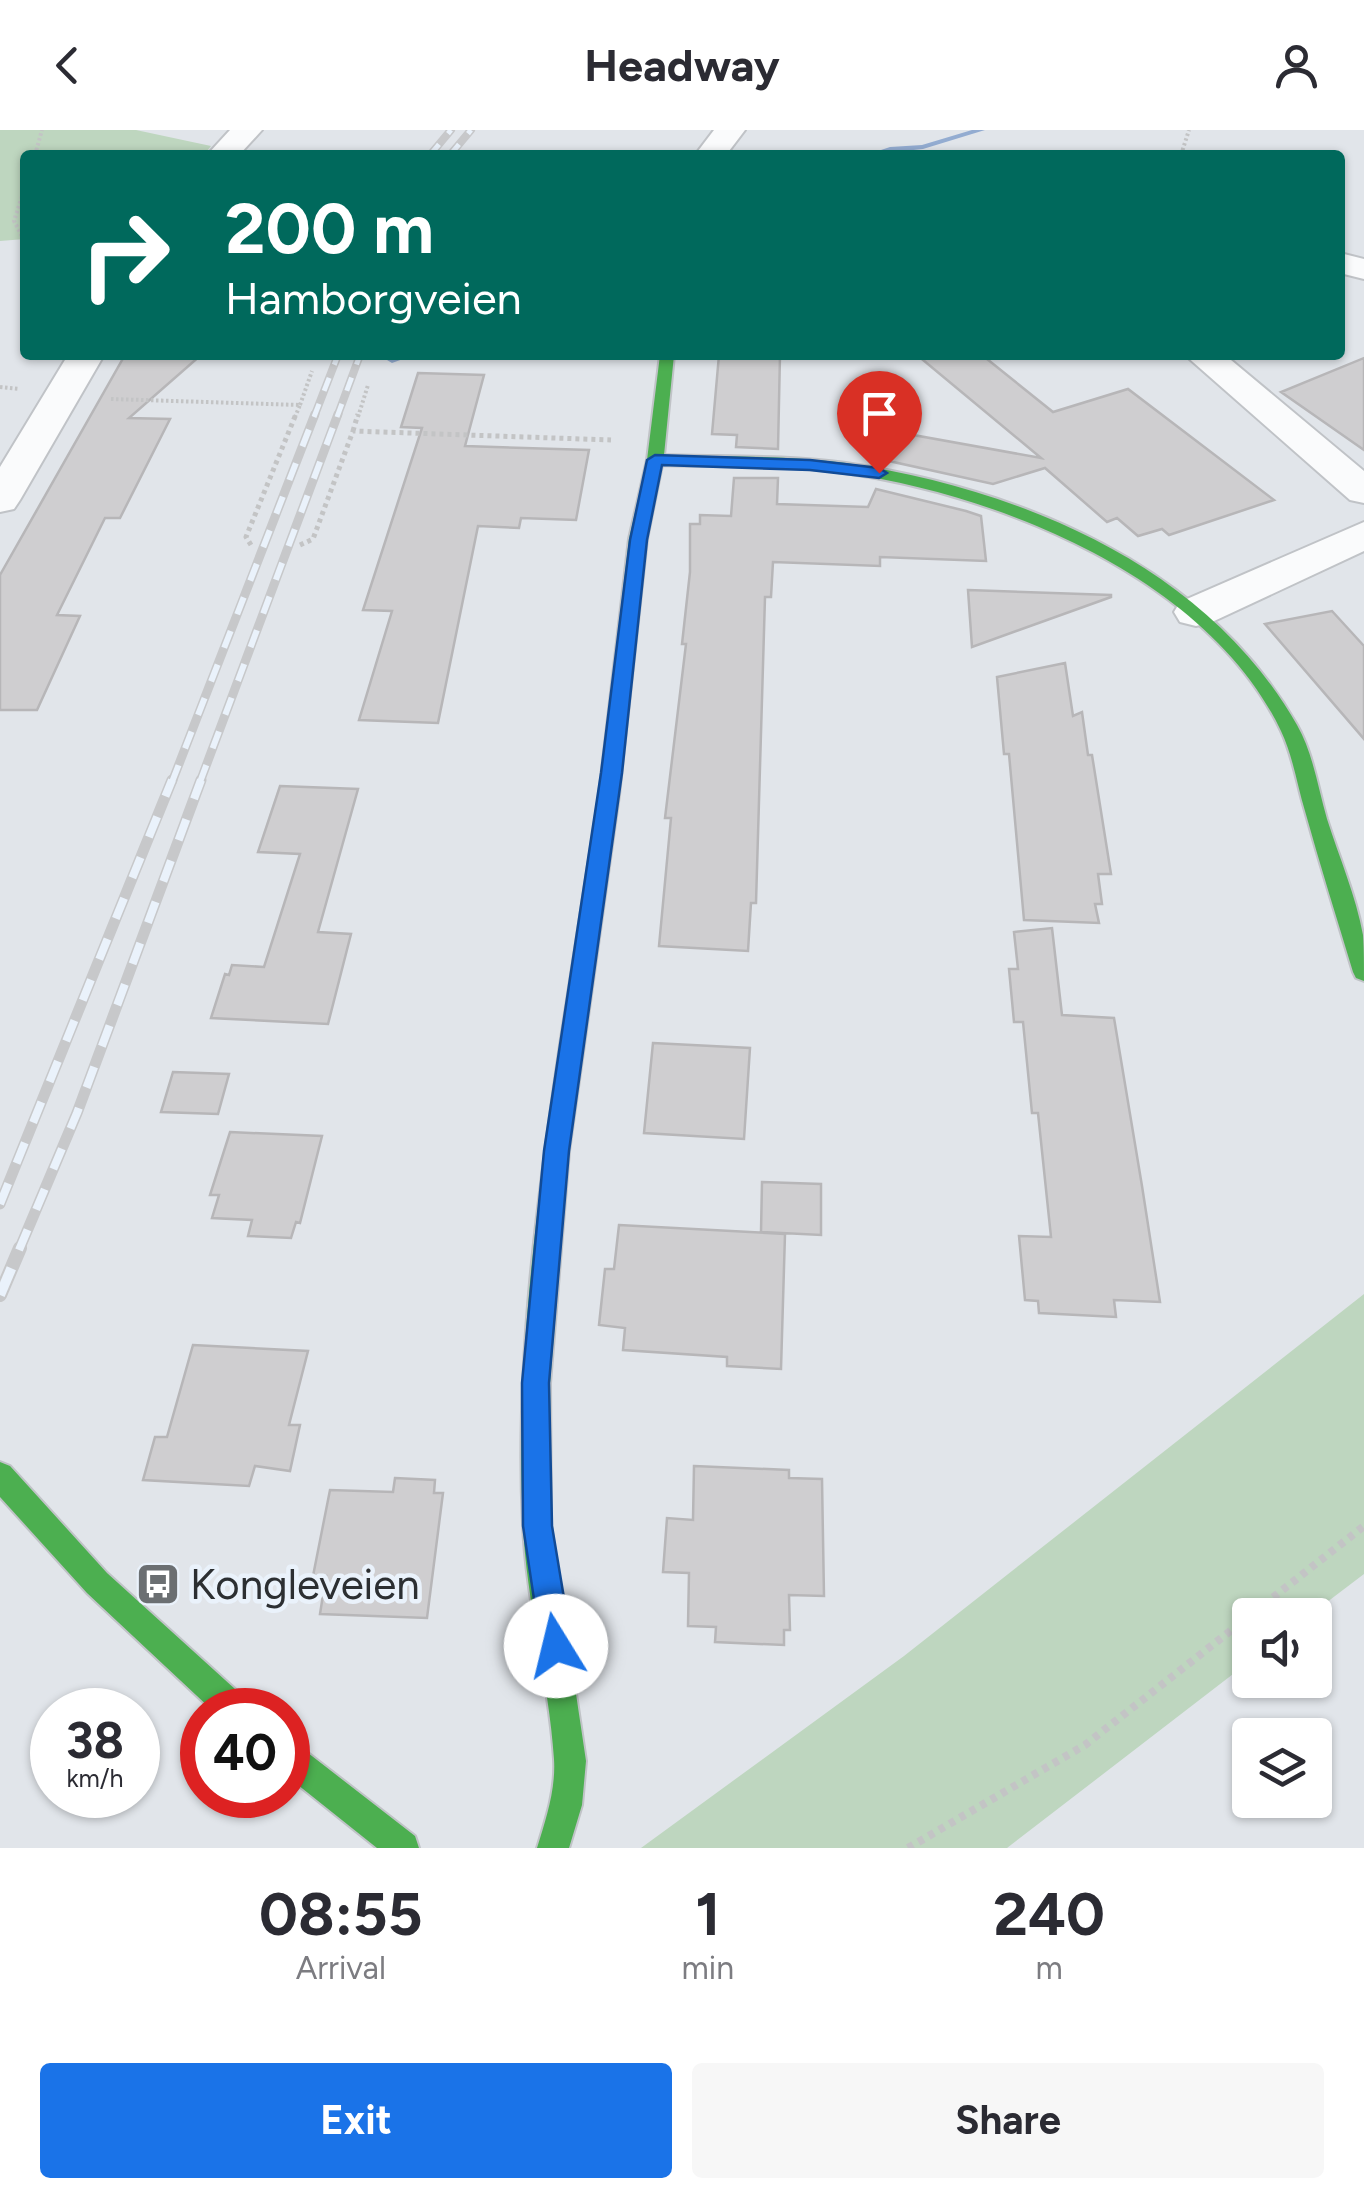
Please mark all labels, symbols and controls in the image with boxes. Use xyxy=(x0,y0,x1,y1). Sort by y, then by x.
icon: back xyxy=(40,38,95,93)
text: Headway xyxy=(584,38,780,92)
icon: person xyxy=(1269,38,1324,93)
text: 200 m xyxy=(225,186,434,271)
icon: right xyxy=(60,190,190,320)
text: Hamborgveien xyxy=(225,271,522,325)
pin xyxy=(837,371,922,474)
icon: arrive xyxy=(852,386,907,441)
place label: Kongleveien xyxy=(190,1559,420,1610)
bus stop icon: Kongleveien xyxy=(135,1561,181,1607)
position arrow xyxy=(504,1594,608,1698)
map controls xyxy=(1232,1598,1332,1818)
button: sound xyxy=(1232,1598,1332,1698)
speed limit sign: 40 xyxy=(180,1688,310,1818)
text: 38 xyxy=(66,1710,124,1771)
button: layers xyxy=(1232,1718,1332,1818)
text: km/h xyxy=(66,1763,124,1793)
text: 08:55 xyxy=(259,1878,423,1950)
text: 1 xyxy=(695,1878,721,1950)
text: 240 xyxy=(993,1878,1105,1950)
text: Arrival xyxy=(296,1949,386,1987)
text: min xyxy=(682,1949,734,1987)
text: m xyxy=(1035,1949,1063,1987)
button: Exit xyxy=(40,2063,672,2178)
button: Share xyxy=(692,2063,1324,2178)

